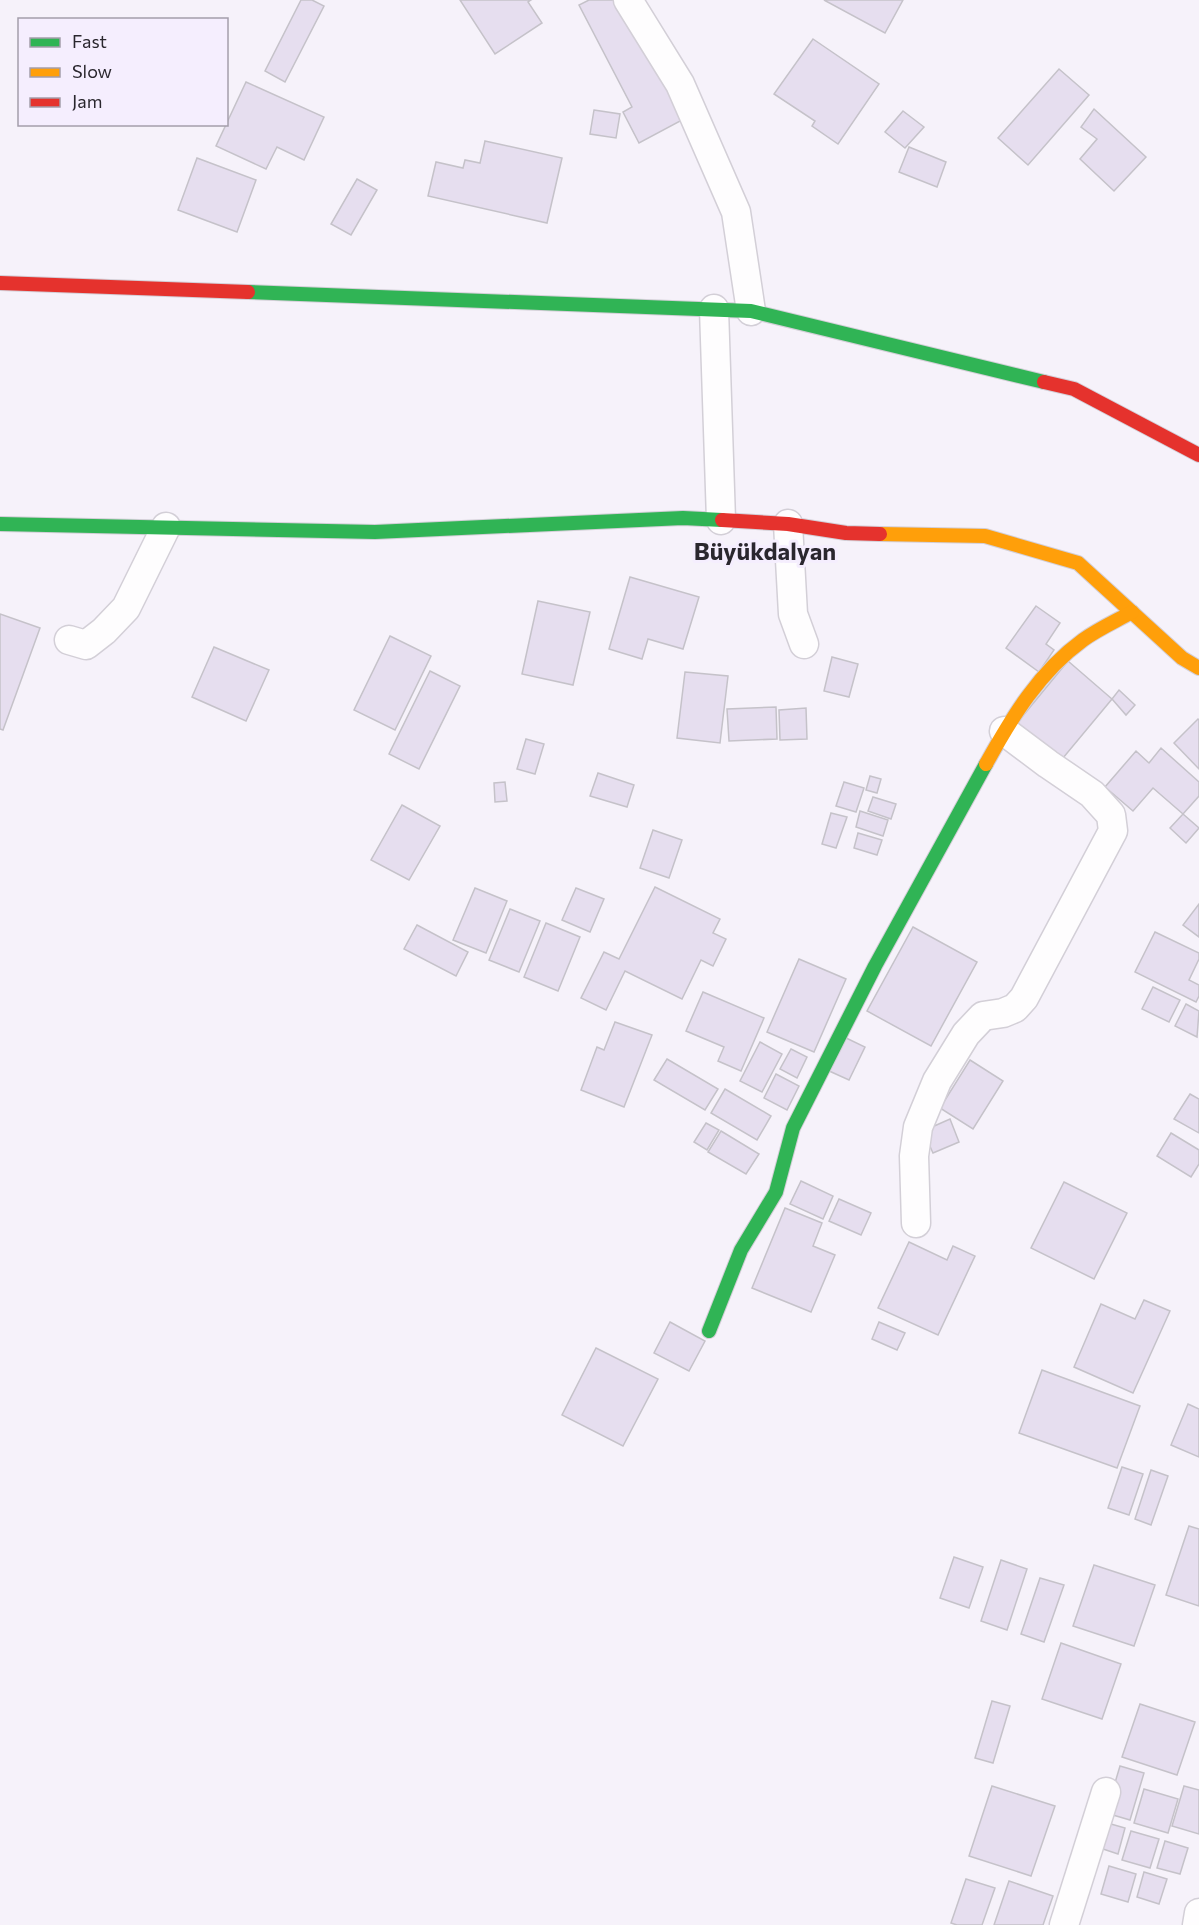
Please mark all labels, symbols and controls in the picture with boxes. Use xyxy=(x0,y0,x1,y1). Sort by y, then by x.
legend xyxy=(18,18,228,126)
text: Fast xyxy=(72,30,107,52)
text: Slow xyxy=(72,60,112,82)
text: Jam xyxy=(72,90,102,112)
district label: Büyükdalyan xyxy=(694,536,836,565)

